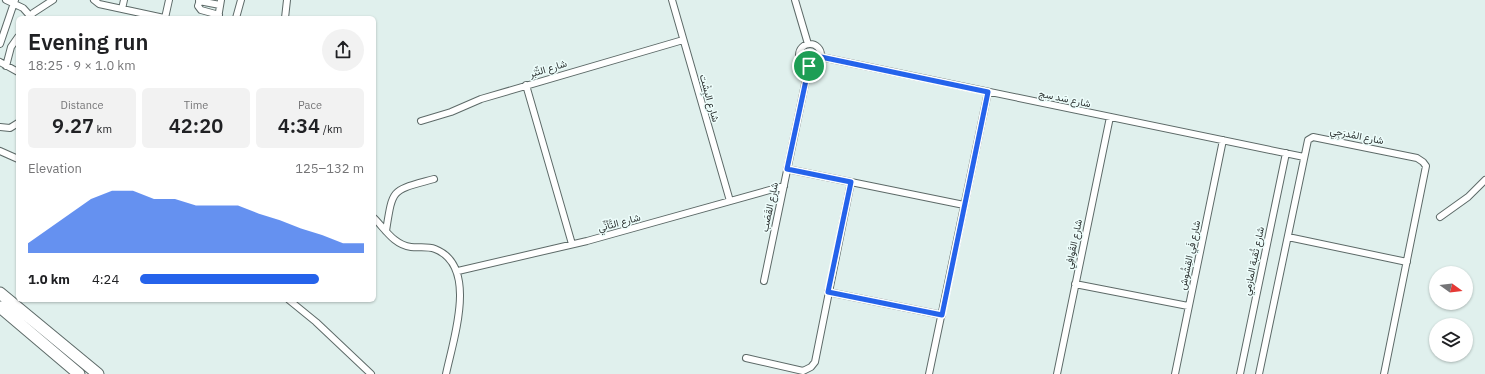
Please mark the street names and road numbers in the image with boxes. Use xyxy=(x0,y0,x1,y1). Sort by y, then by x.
street label: شارع التِّبْر xyxy=(527,56,569,81)
street label: شارع البِشْت xyxy=(695,73,723,124)
street label: شارع سَد سِج xyxy=(1038,87,1092,110)
street label: شارع المُدرَجِي xyxy=(1329,124,1385,149)
street label: شارع القَصَب xyxy=(758,181,781,233)
street label: شارع التَّأنِّي xyxy=(596,210,642,236)
street label: شارع القَوافِي xyxy=(1062,218,1087,271)
street label: شارع فَي القِشُوش xyxy=(1176,219,1205,291)
street label: شارع ثُقبة المازمي xyxy=(1240,225,1269,297)

